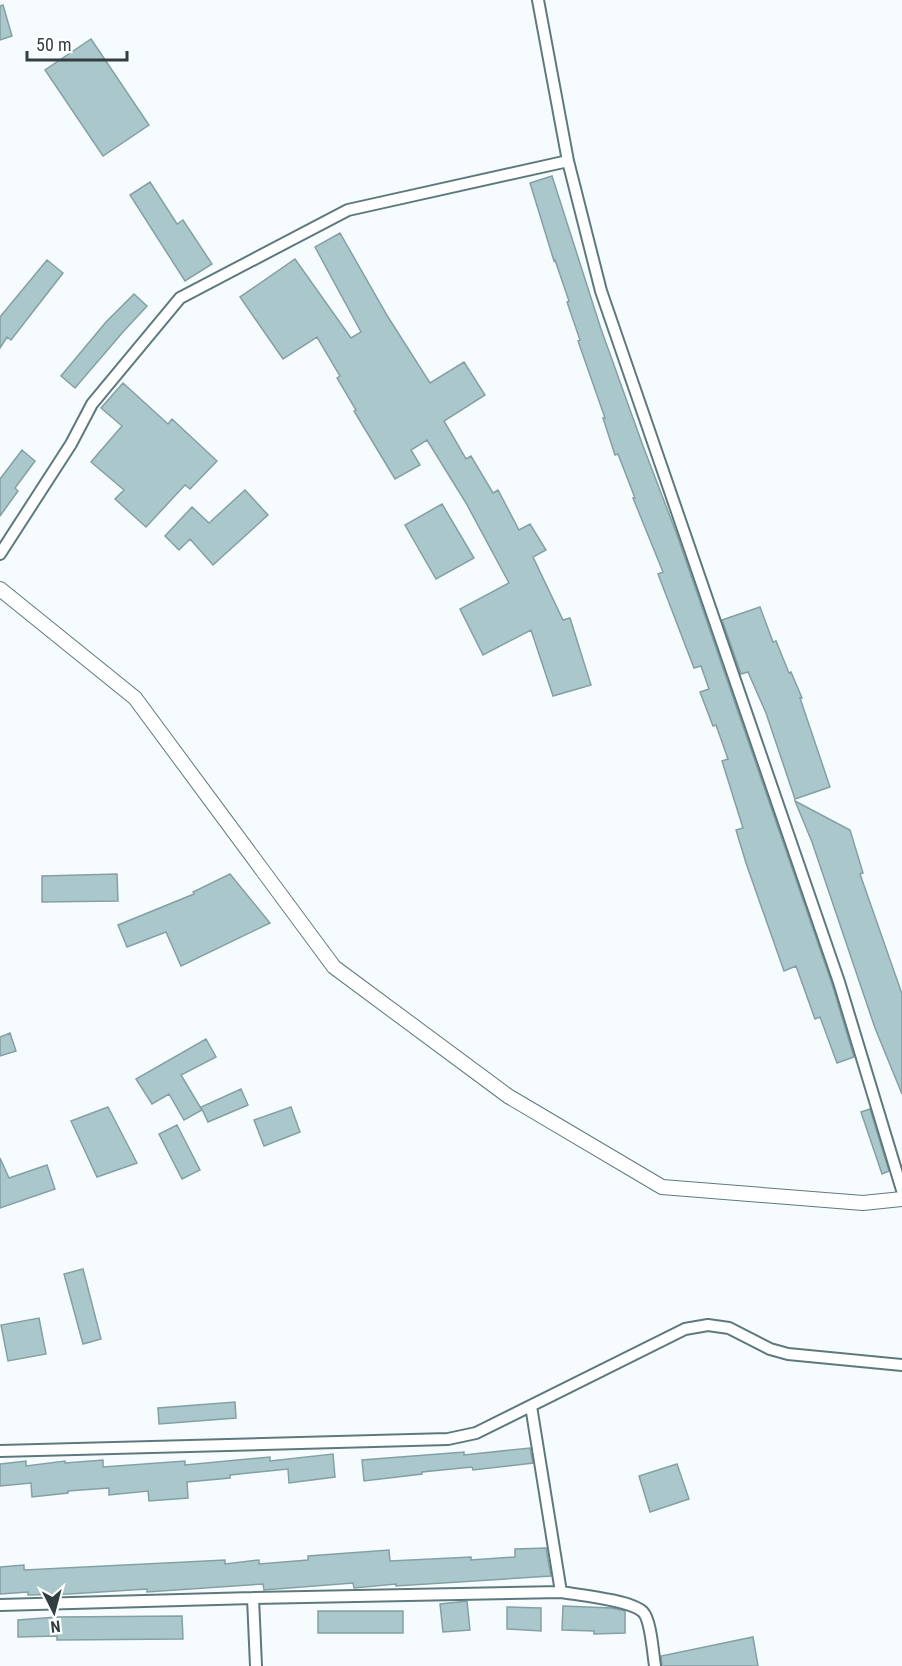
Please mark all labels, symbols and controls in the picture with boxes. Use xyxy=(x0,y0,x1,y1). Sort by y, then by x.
scale bar xyxy=(27,24,128,62)
text: 50 m xyxy=(36,34,71,55)
north arrow xyxy=(24,1582,84,1642)
text: N xyxy=(50,1616,61,1636)

